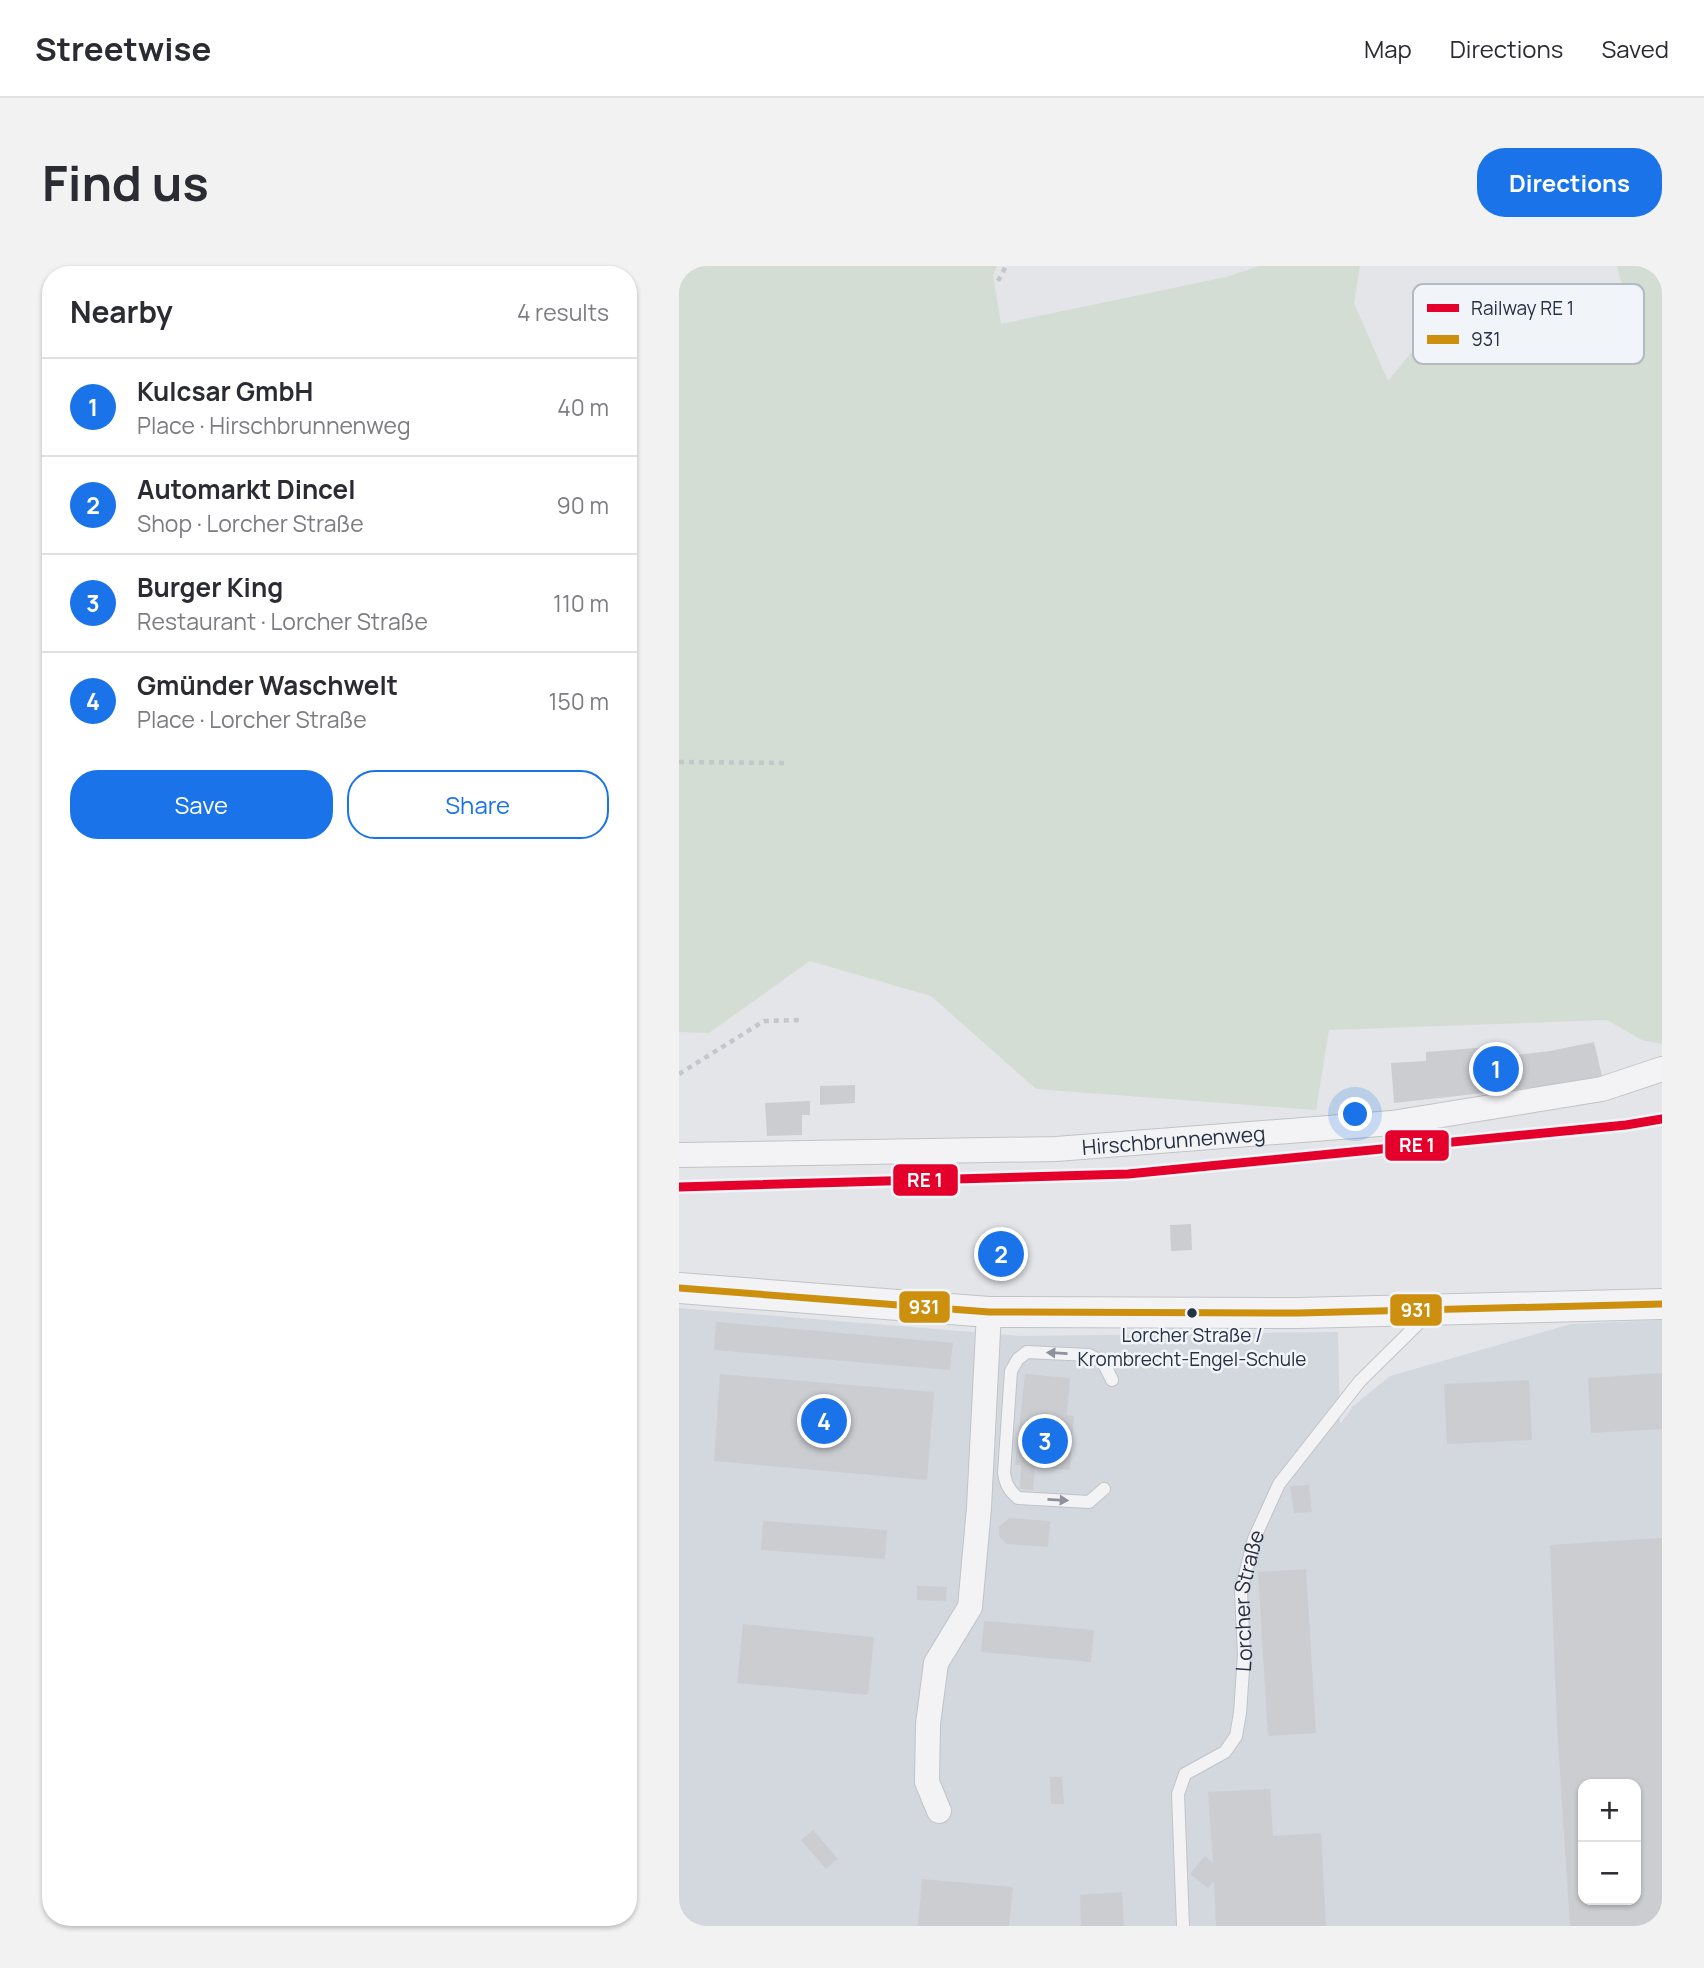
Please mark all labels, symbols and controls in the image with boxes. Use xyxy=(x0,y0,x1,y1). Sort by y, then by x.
text: Streetwise xyxy=(35,26,211,71)
text: Map xyxy=(1364,32,1412,65)
text: Directions xyxy=(1450,32,1563,65)
text: Saved xyxy=(1601,32,1669,65)
button: Directions xyxy=(1477,148,1662,217)
text: Find us xyxy=(42,149,209,216)
legend xyxy=(1413,284,1644,364)
text: Nearby xyxy=(70,291,173,332)
text: Railway RE 1 xyxy=(1471,295,1574,321)
text: 4 results xyxy=(517,296,609,328)
text: 931 xyxy=(1471,326,1501,352)
text: Kulcsar GmbH xyxy=(137,373,313,409)
text: 1 xyxy=(88,391,98,423)
text: 40 m xyxy=(557,391,609,423)
text: Place · Hirschbrunnenweg xyxy=(137,409,411,441)
text: Automarkt Dincel xyxy=(137,471,356,507)
text: 2 xyxy=(86,489,100,521)
text: 90 m xyxy=(557,489,609,521)
text: Shop · Lorcher Straße xyxy=(137,507,364,539)
text: Burger King xyxy=(137,569,283,605)
text: 3 xyxy=(86,587,100,619)
text: 110 m xyxy=(553,587,609,619)
text: Restaurant · Lorcher Straße xyxy=(137,605,428,637)
text: Gmünder Waschwelt xyxy=(137,667,398,703)
text: 4 xyxy=(86,685,100,717)
text: 150 m xyxy=(549,685,609,717)
text: Place · Lorcher Straße xyxy=(137,703,367,735)
button: Save xyxy=(70,770,333,839)
button: Share xyxy=(347,770,609,839)
pin: 1 xyxy=(1473,1043,1519,1095)
your location xyxy=(1338,1097,1372,1131)
street label: Hirschbrunnenweg xyxy=(1081,1119,1266,1161)
line badge: RE 1 xyxy=(1384,1129,1450,1162)
text: RE 1 xyxy=(1399,1132,1435,1158)
line badge: RE 1 xyxy=(892,1163,959,1197)
text: RE 1 xyxy=(907,1167,943,1193)
pin: 2 xyxy=(978,1228,1024,1280)
line badge: 931 xyxy=(898,1290,951,1324)
line badge: 931 xyxy=(1389,1293,1443,1327)
text: 931 xyxy=(908,1294,940,1320)
text: 931 xyxy=(1400,1297,1432,1323)
marker: Lorcher Straße / Krombrecht-Engel-Schule xyxy=(1185,1306,1199,1320)
place label: Lorcher Straße / Krombrecht-Engel-Schule xyxy=(1078,1322,1306,1372)
one-way arrow xyxy=(1045,1348,1067,1359)
pin: 4 xyxy=(801,1395,847,1447)
pin: 3 xyxy=(1022,1415,1068,1467)
one-way arrow xyxy=(1047,1495,1069,1506)
street label: Lorcher Straße xyxy=(1227,1525,1271,1673)
map controls xyxy=(1578,1779,1641,1905)
button: + xyxy=(1578,1779,1641,1842)
button: − xyxy=(1578,1842,1641,1905)

